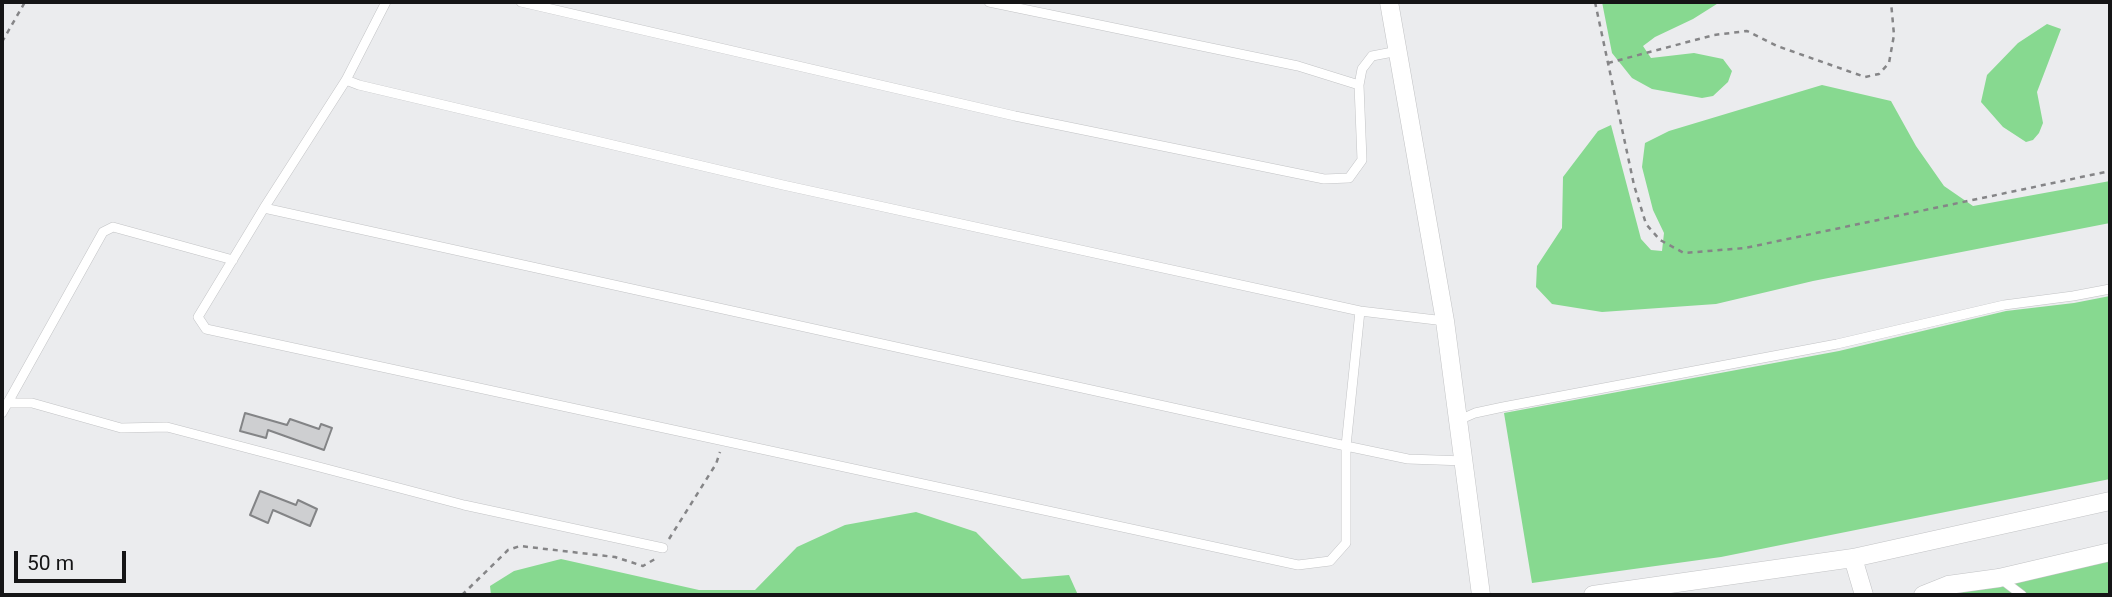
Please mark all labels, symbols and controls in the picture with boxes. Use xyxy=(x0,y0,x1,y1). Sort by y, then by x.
scale bar xyxy=(18,538,130,582)
text: 50 m xyxy=(27,551,74,575)

